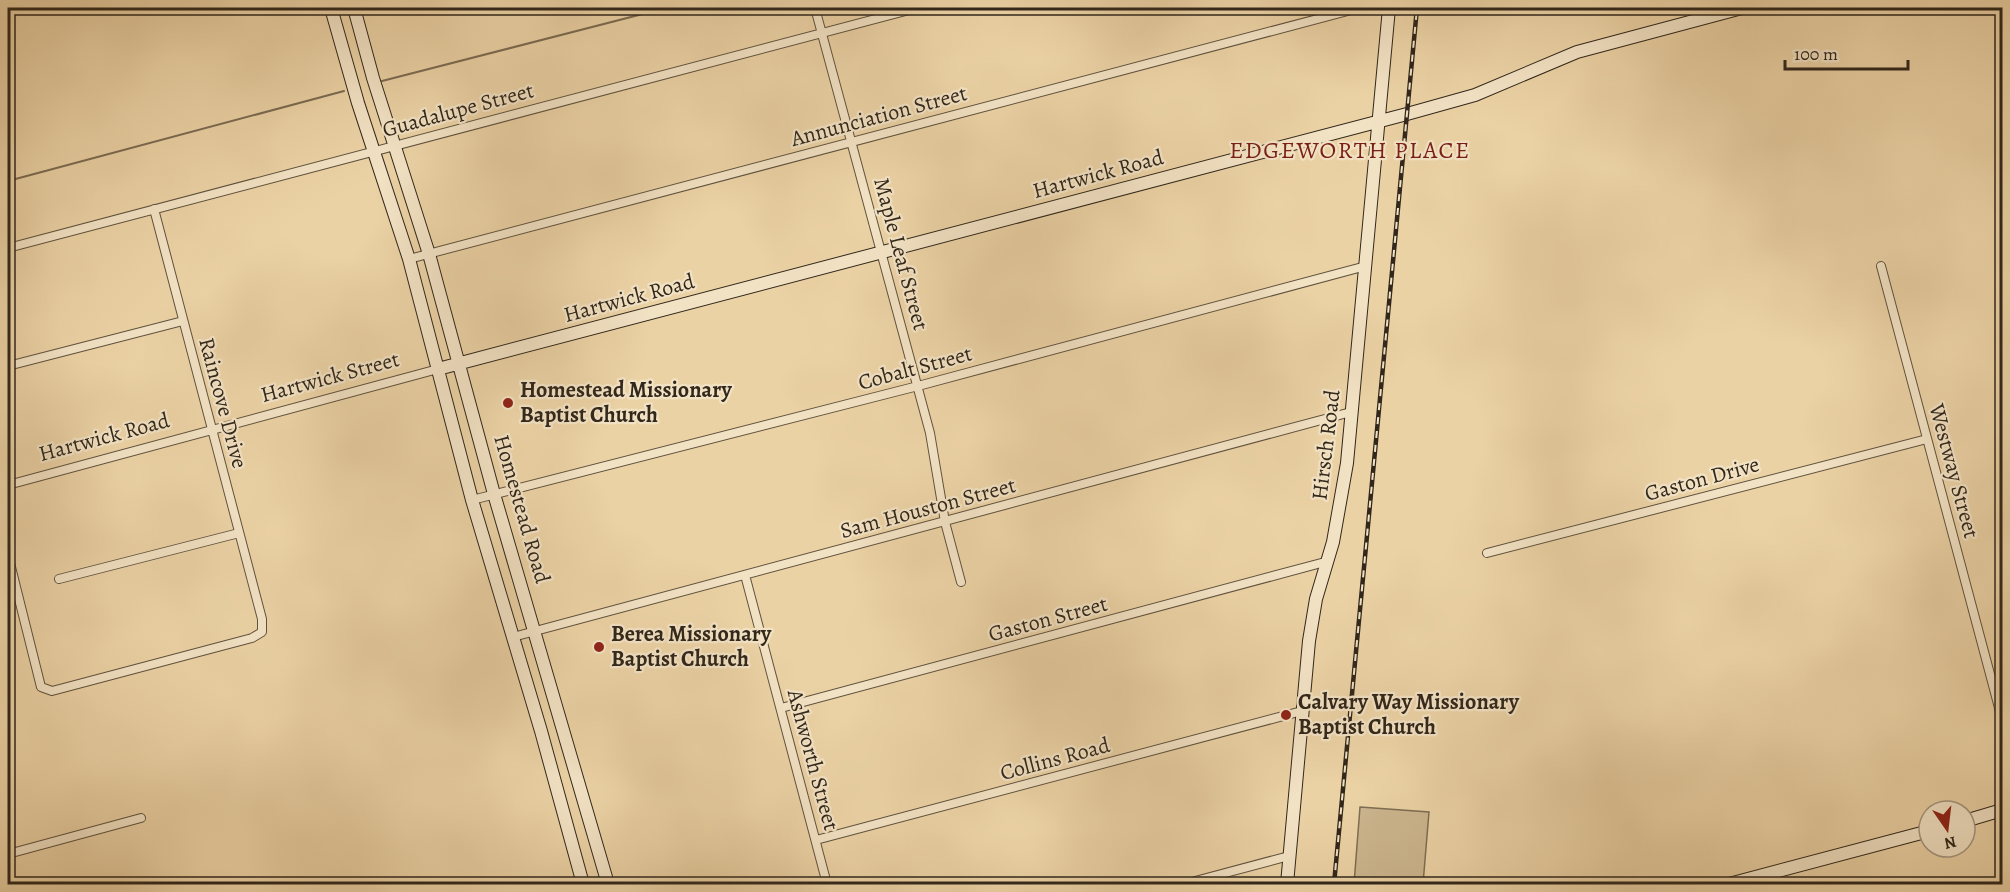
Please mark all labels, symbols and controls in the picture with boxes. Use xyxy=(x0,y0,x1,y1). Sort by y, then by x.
scale bar xyxy=(1785,33,1908,71)
text: 100 m xyxy=(1794,42,1838,66)
street label: Guadalupe Street xyxy=(379,75,537,145)
street label: Annunciation Street xyxy=(787,78,970,154)
district label: EDGEWORTH PLACE xyxy=(1229,134,1471,166)
street label: Hartwick Road xyxy=(1029,142,1167,206)
street label: Maple Leaf Street xyxy=(866,174,936,334)
street label: Hartwick Road xyxy=(560,266,698,330)
street label: Raincove Drive xyxy=(191,334,255,472)
street label: Cobalt Street xyxy=(855,338,975,398)
street label: Hartwick Street xyxy=(257,344,403,410)
place label: Homestead Missionary Baptist Church xyxy=(520,375,733,430)
street label: Hirsch Road xyxy=(1304,388,1348,502)
marker: Homestead Missionary Baptist Church xyxy=(501,396,515,410)
street label: Westway Street xyxy=(1921,399,1986,542)
street label: Hartwick Road xyxy=(35,405,173,469)
street label: Homestead Road xyxy=(486,431,558,587)
street label: Gaston Drive xyxy=(1641,449,1763,509)
street label: Sam Houston Street xyxy=(837,470,1019,546)
street label: Gaston Street xyxy=(985,589,1111,649)
place label: Berea Missionary Baptist Church xyxy=(611,619,772,674)
marker: Berea Missionary Baptist Church xyxy=(592,640,606,654)
street label: Ashworth Street xyxy=(779,685,846,834)
place label: Calvary Way Missionary Baptist Church xyxy=(1298,687,1520,742)
marker: Calvary Way Missionary Baptist Church xyxy=(1279,708,1293,722)
street label: Collins Road xyxy=(997,730,1113,788)
north arrow xyxy=(1917,799,1977,859)
text: N xyxy=(1942,831,1959,855)

